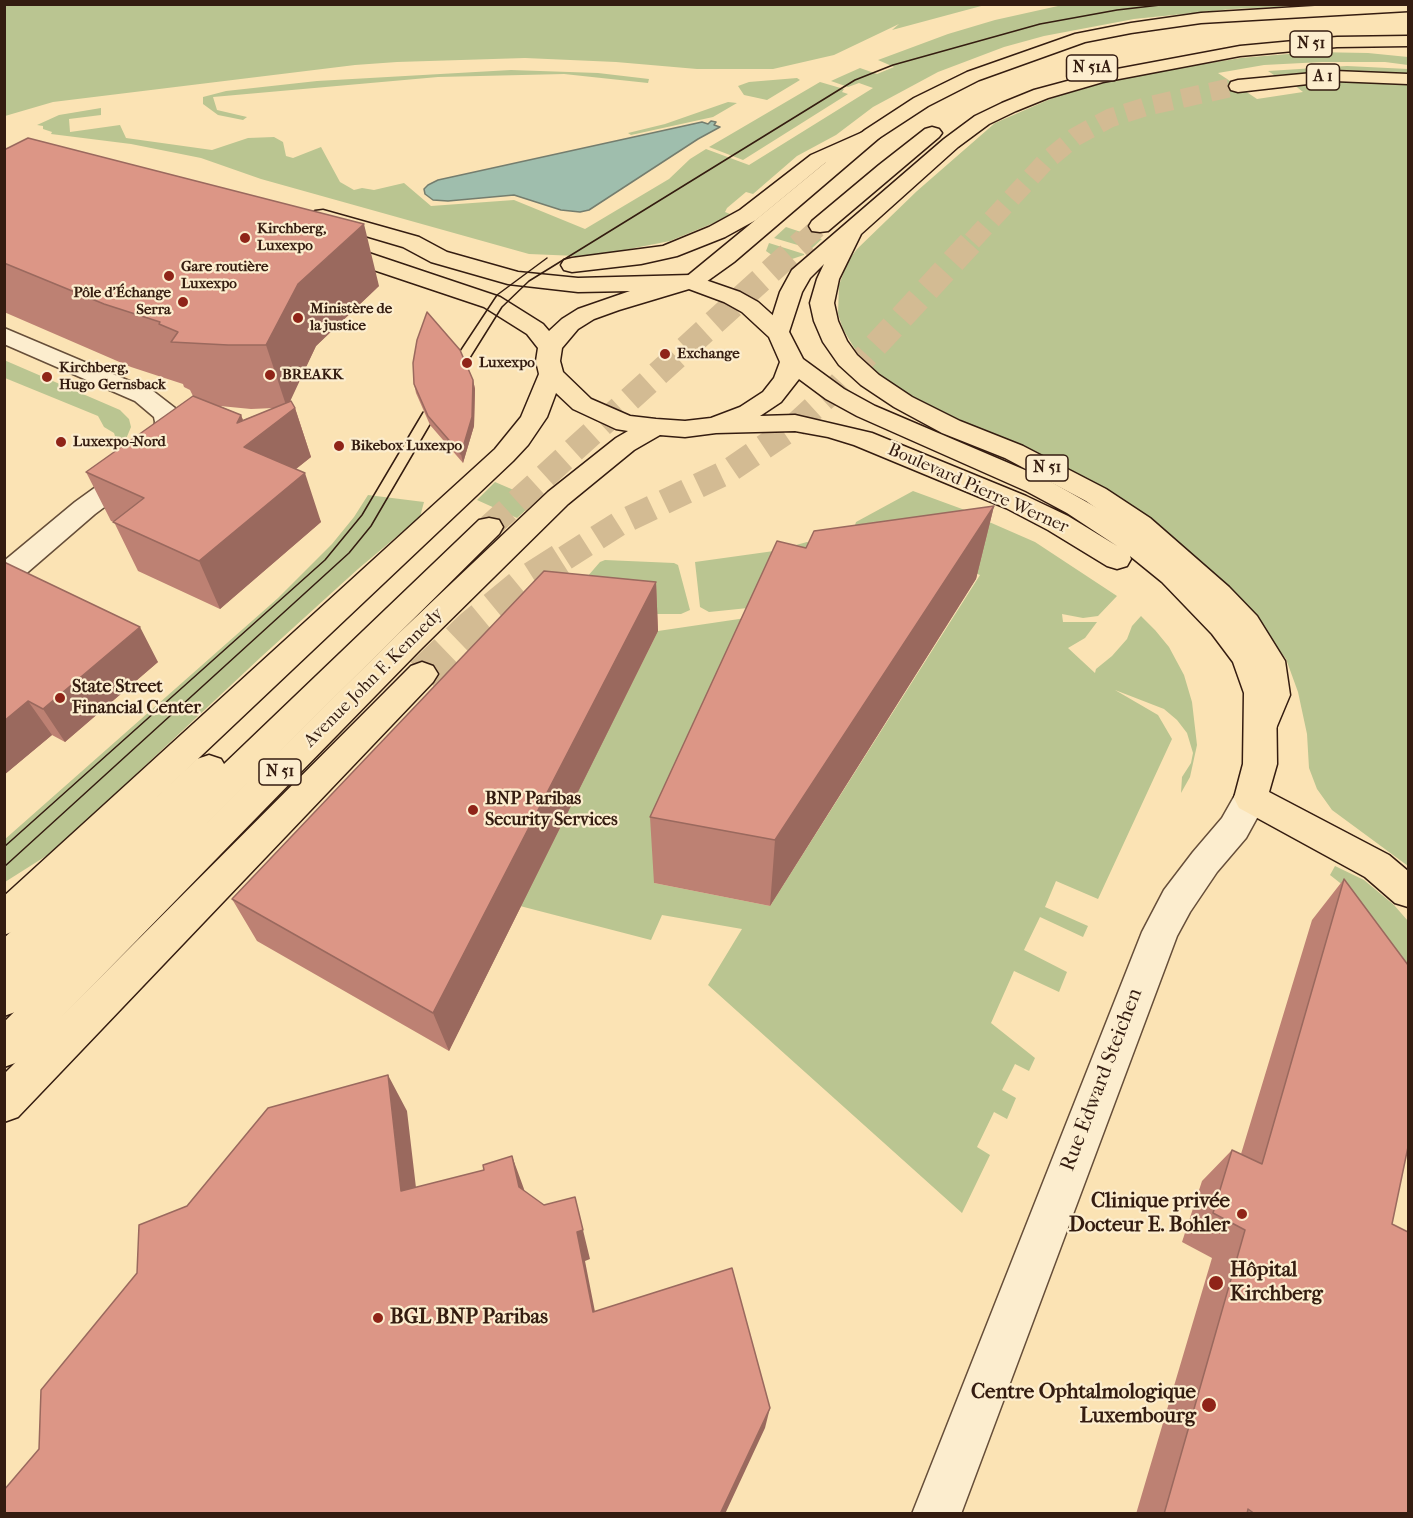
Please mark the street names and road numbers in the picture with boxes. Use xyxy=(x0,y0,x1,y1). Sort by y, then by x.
road number: N 51 xyxy=(1290,31,1332,57)
road number: N 51A xyxy=(1066,55,1118,81)
road number: A 1 xyxy=(1306,64,1340,90)
street label: Boulevard Pierre Werner xyxy=(884,439,1072,539)
road number: N 51 xyxy=(1026,455,1068,481)
street label: Avenue John F. Kennedy xyxy=(300,604,448,752)
road number: N 51 xyxy=(259,759,301,785)
street label: Rue Edward Steichen xyxy=(1056,985,1148,1175)

